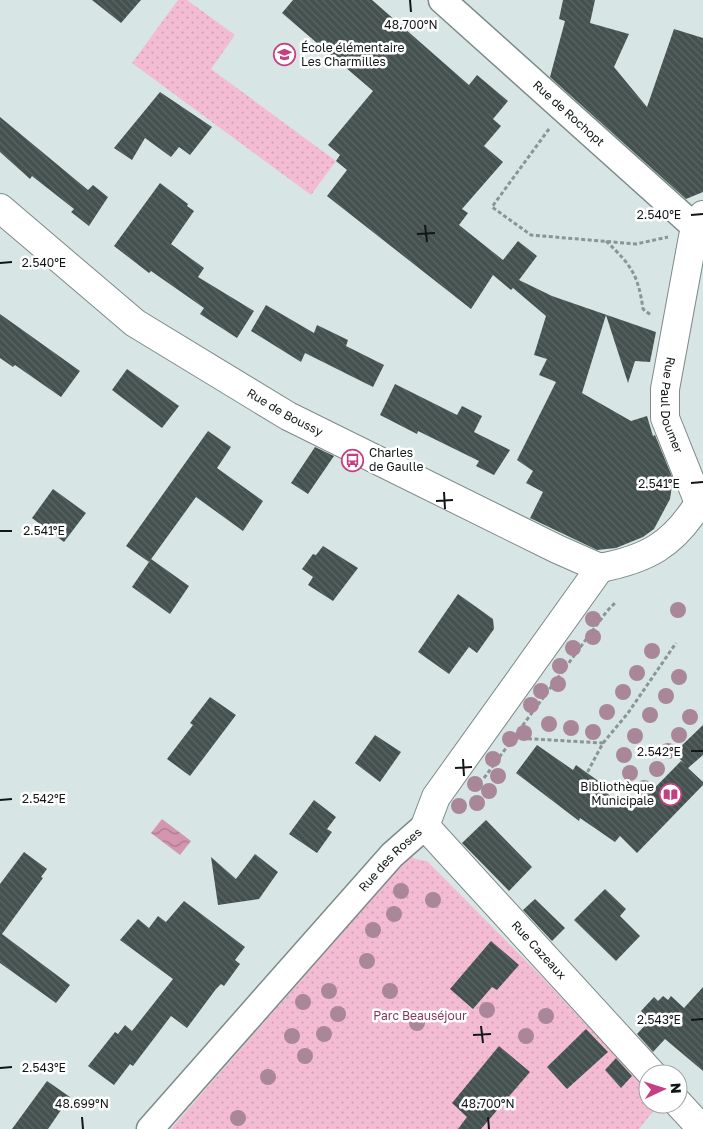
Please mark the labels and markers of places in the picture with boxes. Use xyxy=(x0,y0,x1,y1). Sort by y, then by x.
place label: École élémentaire Les Charmilles xyxy=(301,40,404,69)
school or university icon: École élémentaire Les Charmilles xyxy=(273,43,297,67)
place label: Charles de Gaulle xyxy=(369,445,423,474)
bus stop icon: Charles de Gaulle xyxy=(341,448,365,472)
place label: Bibliothèque Municipale xyxy=(580,779,654,808)
library icon: Bibliothèque Municipale xyxy=(658,782,682,806)

